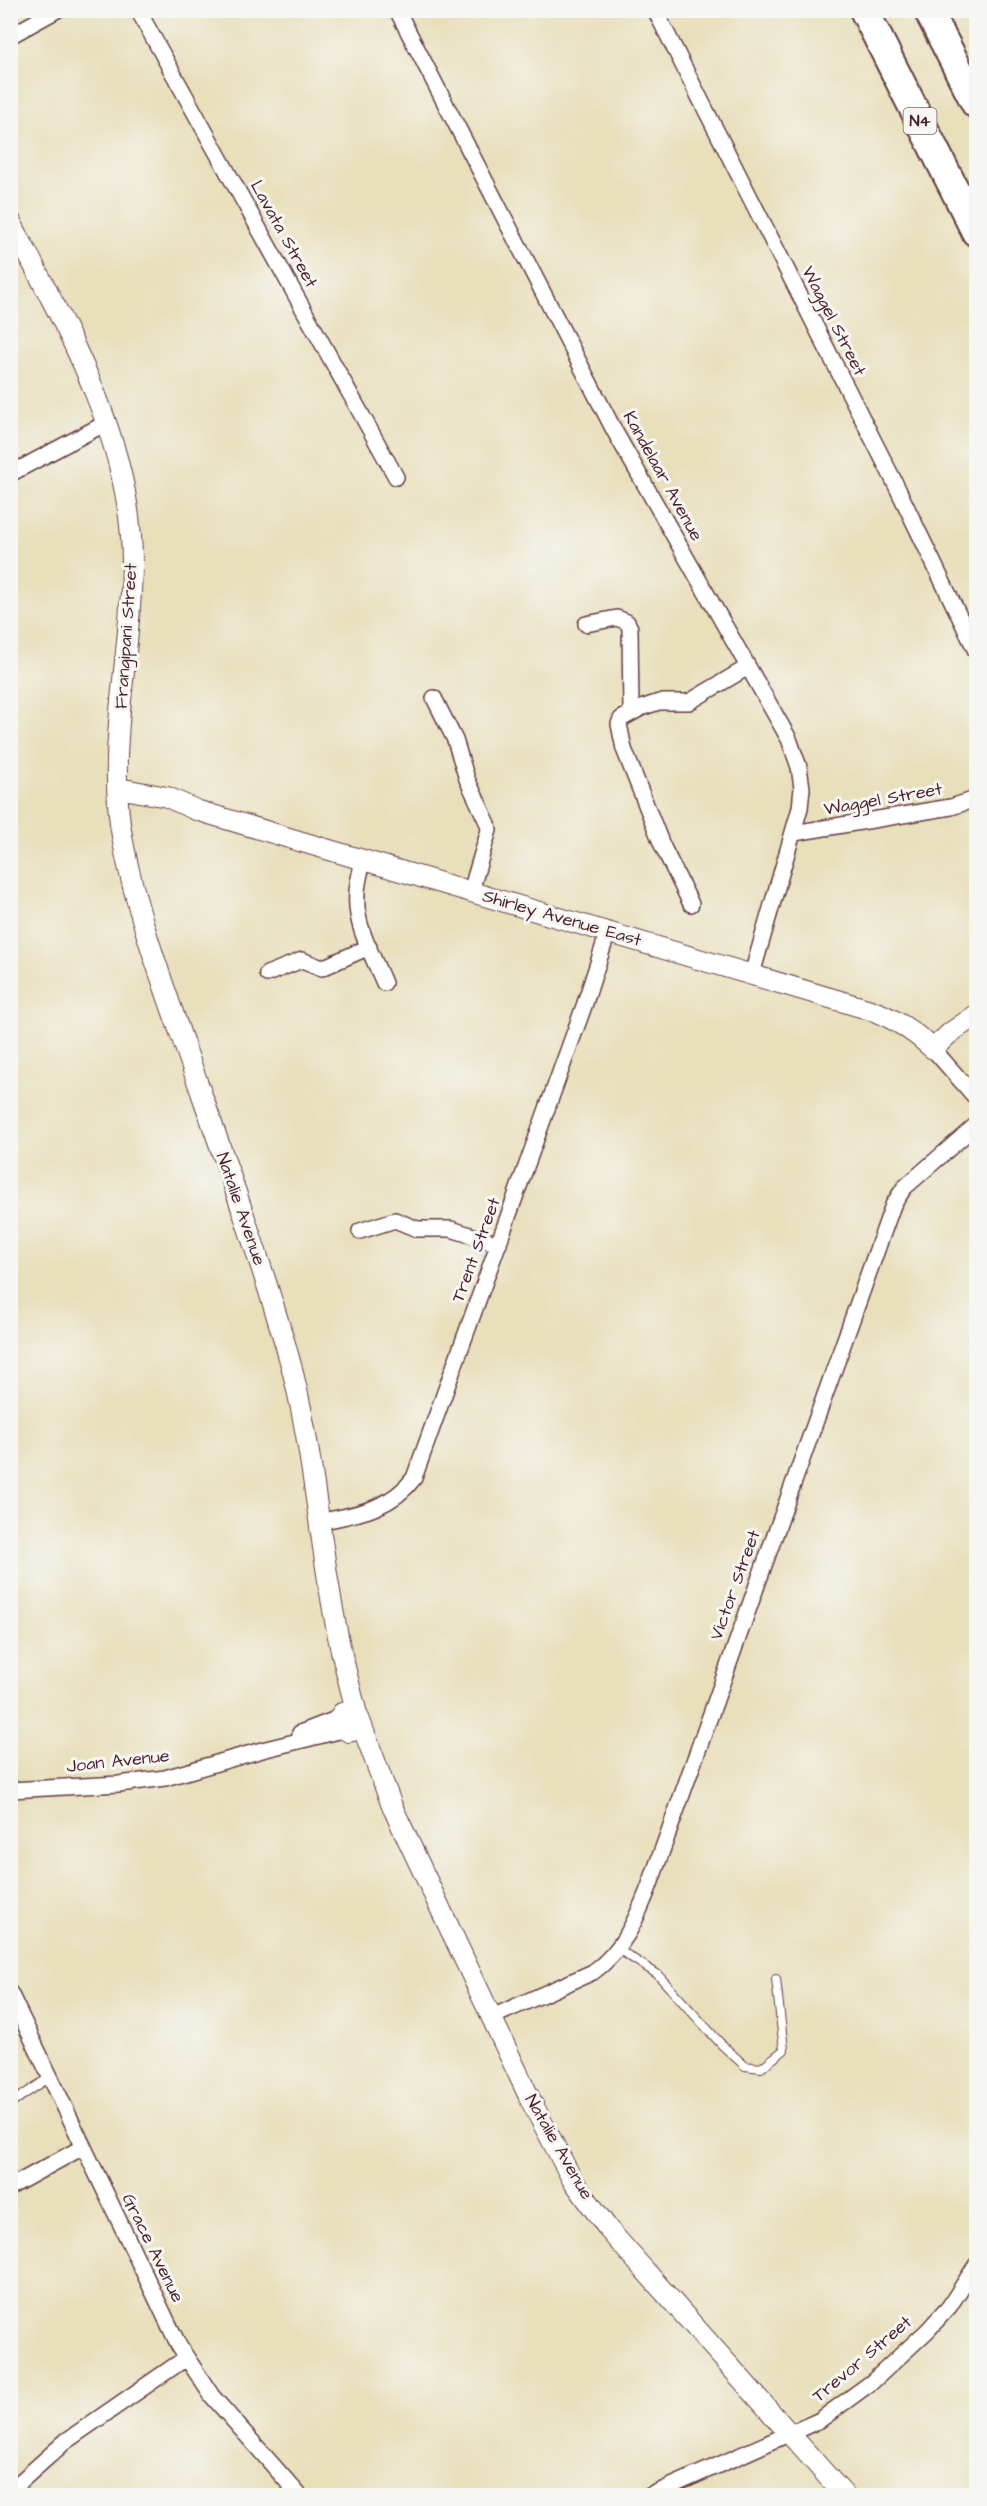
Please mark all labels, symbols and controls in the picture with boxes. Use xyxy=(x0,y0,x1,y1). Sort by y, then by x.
road number: N4 xyxy=(904,108,936,134)
street label: Lavata Street xyxy=(244,176,324,293)
street label: Waggel Street xyxy=(795,262,873,381)
street label: Kandelaar Avenue xyxy=(617,407,709,546)
street label: Frangipani Street xyxy=(108,561,145,710)
street label: Waggel Street xyxy=(822,776,945,823)
street label: Shirley Avenue East xyxy=(479,883,645,954)
street label: Natalie Avenue xyxy=(210,1149,272,1269)
street label: Trent Street xyxy=(445,1193,507,1306)
street label: Victor Street xyxy=(704,1526,767,1644)
street label: Joan Avenue xyxy=(65,1743,171,1779)
street label: Natalie Avenue xyxy=(519,2090,599,2205)
street label: Grace Avenue xyxy=(116,2189,190,2307)
street label: Trevor Street xyxy=(807,2309,918,2408)

